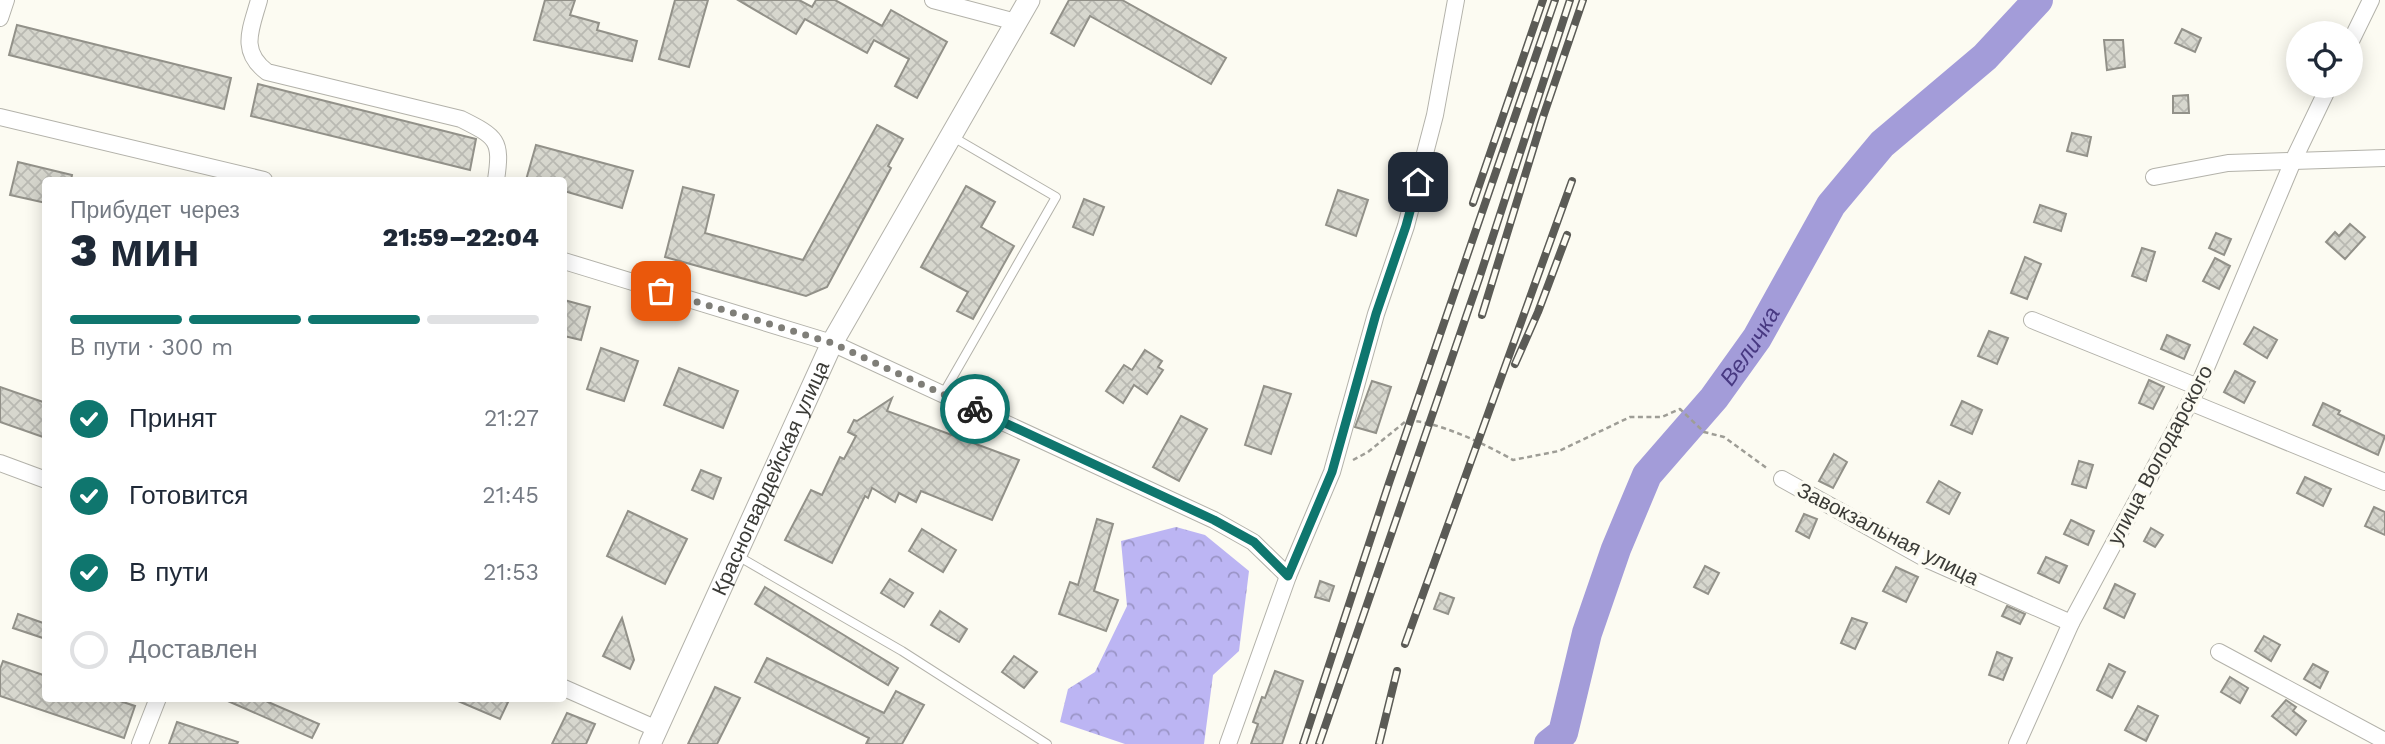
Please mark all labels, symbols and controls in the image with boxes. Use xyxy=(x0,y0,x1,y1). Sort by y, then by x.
map controls xyxy=(2286,21,2363,98)
button: locate xyxy=(2286,21,2363,98)
pin xyxy=(1388,152,1448,212)
icon: home xyxy=(1399,163,1437,201)
text: Прибудет через xyxy=(70,197,240,224)
text: 21:59–22:04 xyxy=(383,222,539,252)
text: 3 мин xyxy=(70,223,200,277)
pin xyxy=(631,261,691,321)
icon: bag xyxy=(642,272,680,310)
water label: Величка xyxy=(1714,302,1786,391)
text: В пути · 300 m xyxy=(70,334,233,361)
street label: Красногвардейская улица xyxy=(706,356,834,599)
street label: улица Володарского xyxy=(2102,361,2218,549)
courier xyxy=(940,374,1010,444)
icon: bike xyxy=(956,390,994,428)
icon: check xyxy=(70,400,108,438)
text: Принят xyxy=(129,403,217,433)
text: 21:27 xyxy=(484,405,539,432)
icon: check xyxy=(70,477,108,515)
street label: Завокзальная улица xyxy=(1793,477,1983,590)
text: Готовится xyxy=(129,480,248,510)
text: 21:45 xyxy=(482,482,539,509)
icon: check xyxy=(70,554,108,592)
text: В пути xyxy=(129,557,209,587)
text: 21:53 xyxy=(483,559,539,586)
text: Доставлен xyxy=(129,634,258,664)

